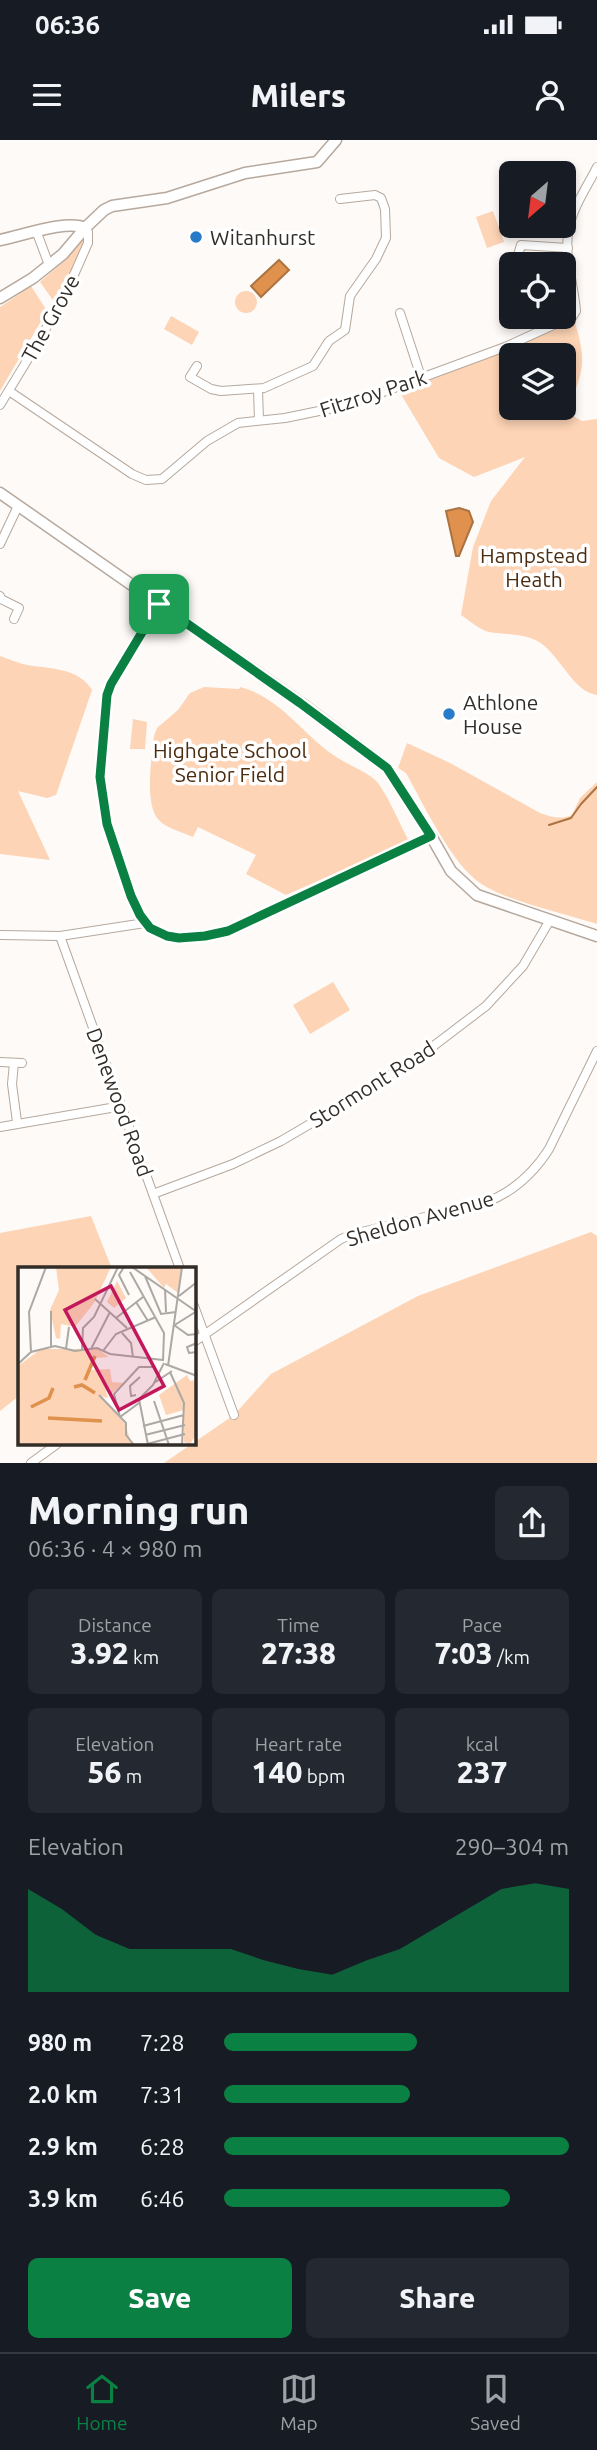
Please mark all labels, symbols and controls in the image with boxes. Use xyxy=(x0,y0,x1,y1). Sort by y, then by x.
text: 06:36 xyxy=(35,10,100,39)
icon: menu xyxy=(28,76,66,114)
icon: person xyxy=(531,76,569,114)
text: Milers xyxy=(251,77,346,113)
north arrow xyxy=(499,161,576,238)
map controls xyxy=(499,161,576,420)
place label: Witanhurst xyxy=(210,225,315,249)
marker: Witanhurst xyxy=(188,229,204,245)
button: locate xyxy=(499,252,576,329)
street label: The Grove xyxy=(16,270,84,366)
button: layers xyxy=(499,343,576,420)
street label: Fitzroy Park xyxy=(317,364,430,422)
park label: Hampstead Heath xyxy=(480,543,588,591)
pin xyxy=(129,574,189,634)
icon: arrive xyxy=(140,585,178,623)
place label: Athlone House xyxy=(463,690,538,738)
marker: Athlone House xyxy=(441,706,457,722)
park label: Highgate School Senior Field xyxy=(153,738,307,786)
street label: Denewood Road xyxy=(82,1024,158,1180)
street label: Stormont Road xyxy=(305,1036,439,1132)
street label: Sheldon Avenue xyxy=(344,1185,496,1251)
inset map xyxy=(18,1267,196,1446)
button: share xyxy=(495,1486,569,1560)
text: Morning run xyxy=(28,1489,249,1531)
text: 06:36 · 4 × 980 m xyxy=(28,1536,202,1561)
text: Distance xyxy=(78,1614,152,1636)
text: Time xyxy=(277,1614,320,1636)
text: Pace xyxy=(462,1614,502,1636)
text: 3.92 xyxy=(71,1636,129,1670)
text: 27:38 xyxy=(261,1636,336,1670)
text: 7:03 xyxy=(434,1636,493,1670)
text: km xyxy=(129,1646,159,1668)
text: /km xyxy=(493,1646,530,1668)
text: Elevation xyxy=(75,1733,154,1755)
text: Heart rate xyxy=(255,1733,342,1755)
text: kcal xyxy=(466,1733,499,1755)
text: 56 xyxy=(88,1755,121,1789)
text: 140 xyxy=(252,1755,302,1789)
text: 237 xyxy=(457,1755,508,1789)
text: m xyxy=(121,1765,142,1787)
text: bpm xyxy=(302,1765,345,1787)
text: Elevation xyxy=(28,1834,124,1859)
text: 290–304 m xyxy=(455,1834,569,1859)
text: 980 m xyxy=(28,2030,92,2055)
text: 7:28 xyxy=(140,2030,185,2055)
text: 2.0 km xyxy=(28,2082,98,2107)
text: 7:31 xyxy=(140,2082,185,2107)
text: 2.9 km xyxy=(28,2134,98,2159)
text: 6:28 xyxy=(140,2134,185,2159)
text: 3.9 km xyxy=(28,2186,98,2211)
text: 6:46 xyxy=(140,2186,185,2211)
button: Save xyxy=(28,2258,292,2338)
button: Share xyxy=(306,2258,569,2338)
tab: Home xyxy=(76,2370,127,2434)
tab: Map xyxy=(280,2370,318,2434)
tab: Saved xyxy=(470,2370,521,2434)

